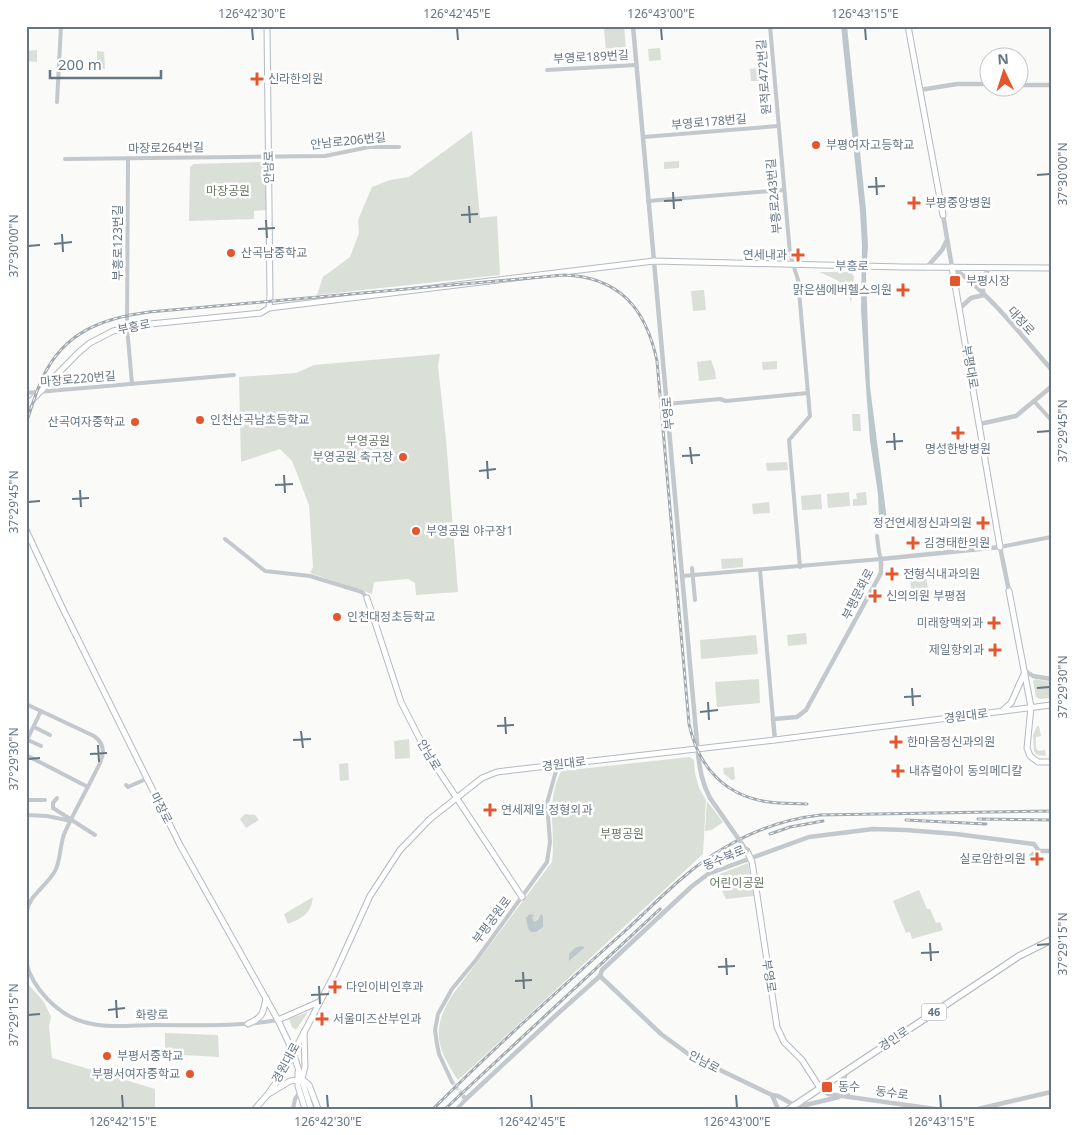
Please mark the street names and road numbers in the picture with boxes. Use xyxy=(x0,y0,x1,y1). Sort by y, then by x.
street label: 원적로472번길 xyxy=(752,39,775,115)
street label: 부영로189번길 xyxy=(553,46,629,67)
street label: 부영로178번길 xyxy=(670,110,747,133)
street label: 안남로206번길 xyxy=(309,128,387,153)
street label: 마장로264번길 xyxy=(128,138,204,157)
street label: 안남로 xyxy=(260,150,277,184)
street label: 부흥로243번길 xyxy=(762,158,785,235)
street label: 부흥로123번길 xyxy=(109,205,126,281)
street label: 부흥로 xyxy=(835,257,869,274)
street label: 대정로 xyxy=(1004,303,1039,339)
street label: 부흥로 xyxy=(116,315,152,338)
street label: 부평대로 xyxy=(958,344,983,390)
street label: 마장로220번길 xyxy=(39,367,116,390)
street label: 부영로 xyxy=(658,396,677,430)
street label: 부평문화로 xyxy=(837,565,878,622)
street label: 경원대로 xyxy=(943,704,989,727)
street label: 안남로 xyxy=(414,736,445,773)
street label: 경원대로 xyxy=(541,752,587,775)
street label: 마장로 xyxy=(146,789,177,826)
street label: 동수북로 xyxy=(700,841,747,874)
street label: 부평공원로 xyxy=(468,893,515,947)
street label: 부영로 xyxy=(759,958,780,994)
road number: 46 xyxy=(922,1004,946,1020)
street label: 화랑로 xyxy=(135,1006,169,1023)
street label: 경인로 xyxy=(875,1022,912,1055)
street label: 경원대로 xyxy=(267,1039,304,1086)
street label: 안남로 xyxy=(686,1046,723,1077)
street label: 동수로 xyxy=(874,1082,910,1103)

